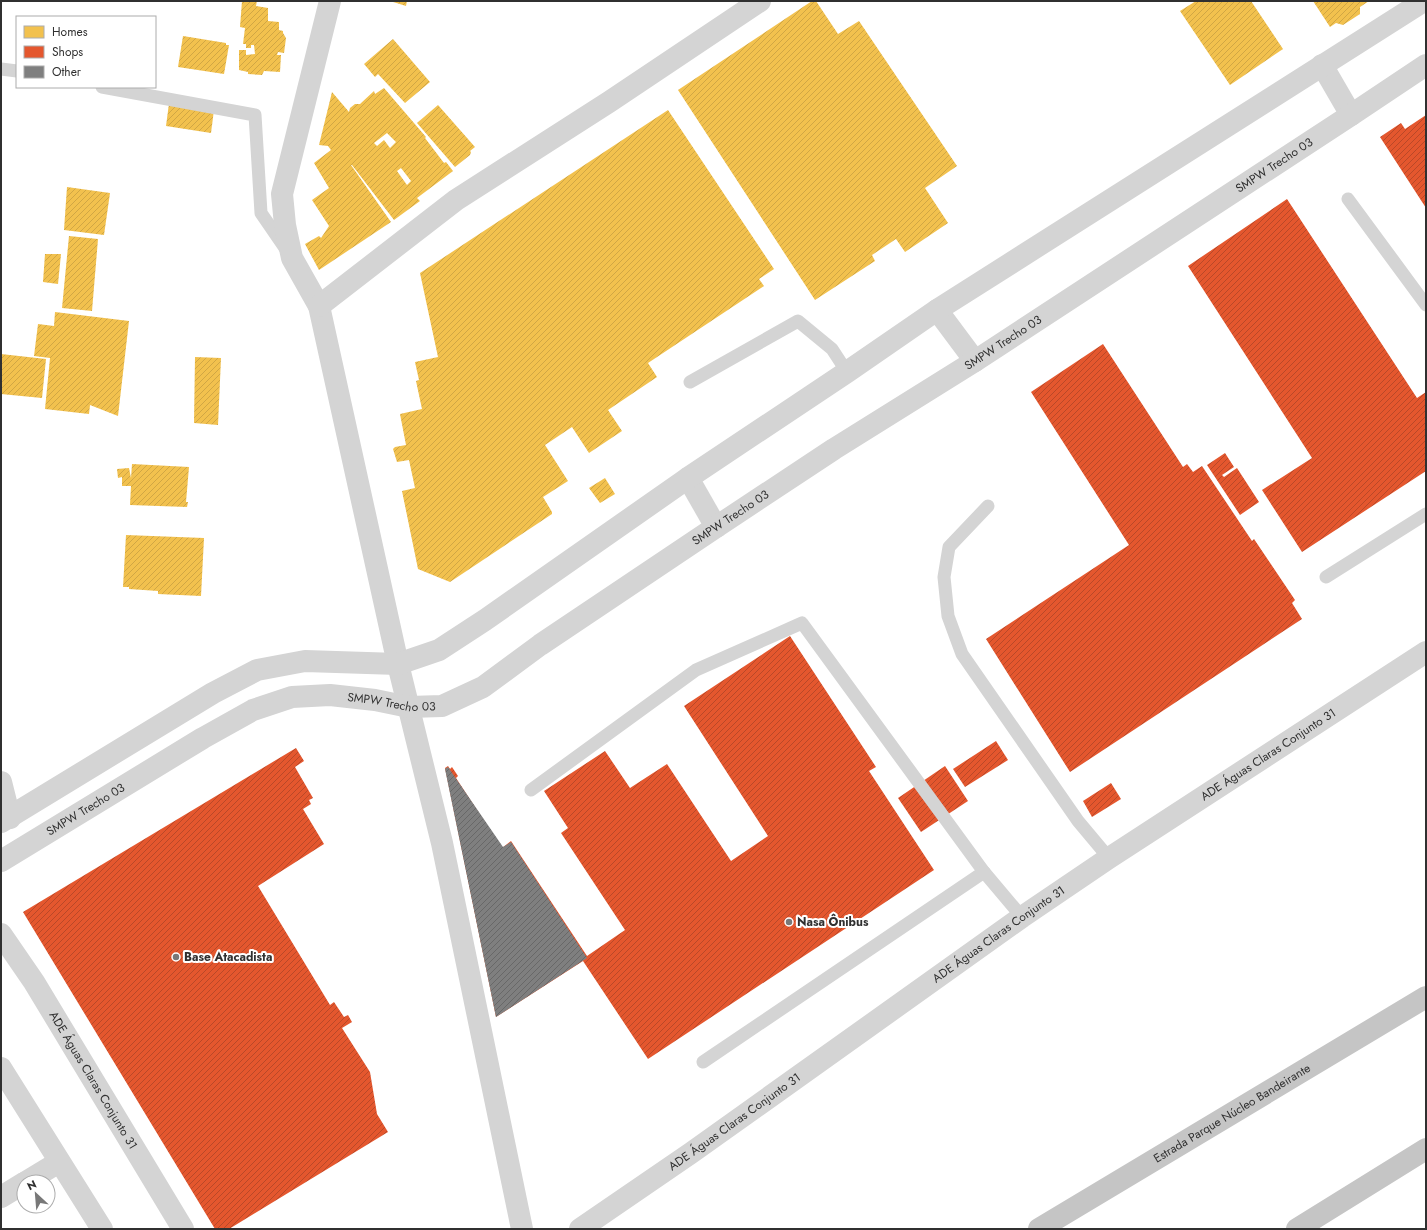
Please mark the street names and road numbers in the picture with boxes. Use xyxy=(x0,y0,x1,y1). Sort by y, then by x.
street label: SMPW Trecho 03 xyxy=(1232,133,1317,197)
street label: SMPW Trecho 03 xyxy=(961,310,1046,375)
street label: SMPW Trecho 03 xyxy=(688,485,773,550)
street label: SMPW Trecho 03 xyxy=(346,688,436,716)
street label: ADE Águas Claras Conjunto 31 xyxy=(1197,704,1340,805)
street label: SMPW Trecho 03 xyxy=(43,778,129,840)
street label: ADE Águas Claras Conjunto 31 xyxy=(929,881,1069,987)
street label: ADE Águas Claras Conjunto 31 xyxy=(45,1008,142,1153)
street label: Estrada Parque Núcleo Bandeirante xyxy=(1150,1059,1314,1167)
street label: ADE Águas Claras Conjunto 31 xyxy=(665,1069,804,1175)

